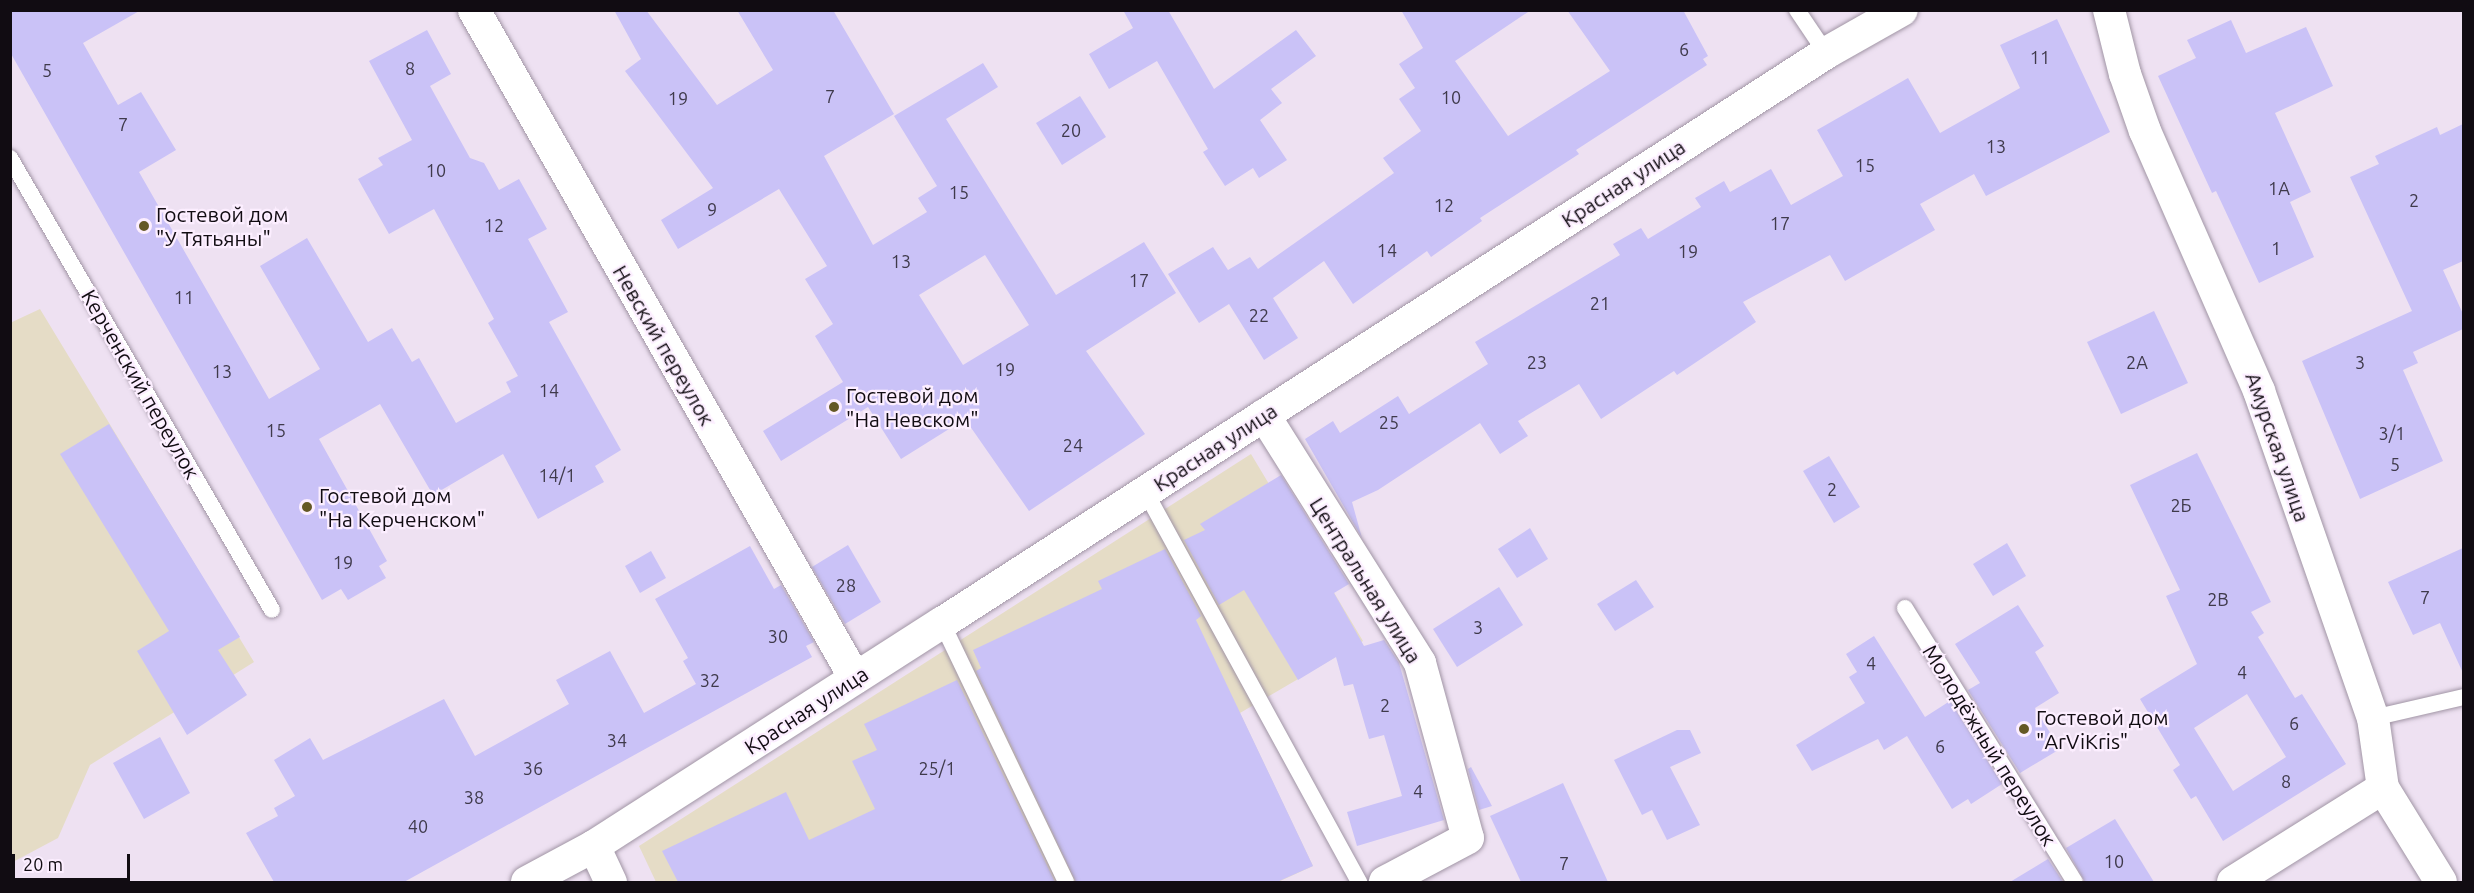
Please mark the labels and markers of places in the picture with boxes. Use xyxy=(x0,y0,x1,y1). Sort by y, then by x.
place label: Гостевой дом "У Тятьяны" xyxy=(156,201,289,251)
marker: Гостевой дом "У Тятьяны" xyxy=(137,219,151,233)
place label: Гостевой дом "На Невском" xyxy=(846,382,979,432)
marker: Гостевой дом "На Невском" xyxy=(827,400,841,414)
place label: Гостевой дом "На Керченском" xyxy=(319,482,485,532)
marker: Гостевой дом "На Керченском" xyxy=(300,500,314,514)
place label: Гостевой дом "ArViKris" xyxy=(2036,704,2169,754)
marker: Гостевой дом "ArViKris" xyxy=(2017,722,2031,736)

